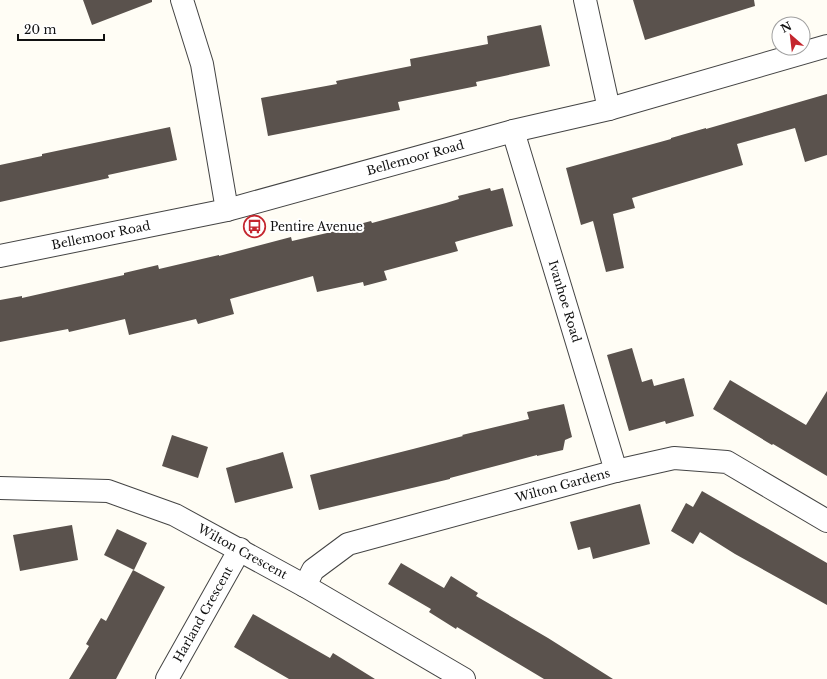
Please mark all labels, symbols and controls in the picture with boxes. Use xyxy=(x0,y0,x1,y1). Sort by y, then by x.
scale bar xyxy=(18,16,104,42)
north arrow xyxy=(771,16,811,56)
text: N xyxy=(778,18,795,36)
text: 20 m xyxy=(24,22,56,37)
street label: Bellemoor Road xyxy=(365,137,466,178)
bus stop icon: Pentire Avenue xyxy=(242,214,268,240)
street label: Bellemoor Road xyxy=(50,218,151,252)
place label: Pentire Avenue xyxy=(270,219,363,234)
street label: Ivanhoe Road xyxy=(546,258,585,344)
street label: Wilton Gardens xyxy=(513,465,612,505)
street label: Wilton Crescent xyxy=(194,520,290,582)
street label: Harland Crescent xyxy=(170,563,236,665)

